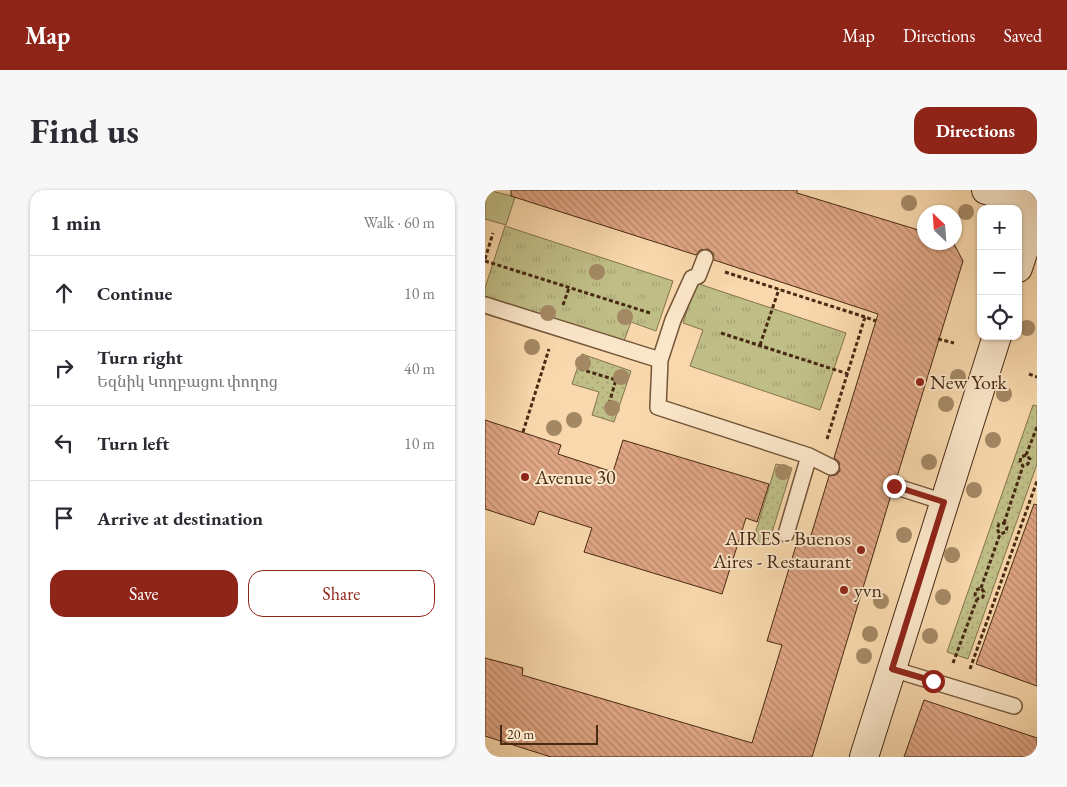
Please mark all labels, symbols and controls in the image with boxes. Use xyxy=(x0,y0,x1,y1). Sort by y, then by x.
text: Map xyxy=(25,20,70,51)
text: Map xyxy=(843,24,875,47)
text: Directions xyxy=(903,24,975,47)
text: Saved xyxy=(1003,24,1042,47)
button: Directions xyxy=(914,107,1037,154)
text: Find us xyxy=(30,108,139,153)
north arrow xyxy=(917,205,962,250)
map controls xyxy=(977,205,1022,340)
button: + xyxy=(977,205,1022,250)
text: 1 min xyxy=(50,209,101,236)
text: Walk · 60 m xyxy=(364,212,435,233)
button: − xyxy=(977,250,1022,295)
icon: ahead xyxy=(50,279,78,307)
text: Continue xyxy=(97,281,172,306)
text: 10 m xyxy=(404,283,435,304)
button: locate xyxy=(977,295,1022,340)
text: Turn right xyxy=(97,345,183,370)
icon: right xyxy=(50,354,78,382)
text: 40 m xyxy=(404,358,435,379)
place label: New York xyxy=(930,369,1007,395)
text: Եզնիկ Կողբացու փողոց xyxy=(97,371,278,392)
marker: New York xyxy=(914,376,926,388)
icon: left xyxy=(50,429,78,457)
text: Turn left xyxy=(97,431,169,456)
text: 10 m xyxy=(404,433,435,454)
place label: Avenue 30 xyxy=(534,464,616,490)
marker: Avenue 30 xyxy=(519,471,531,483)
route end xyxy=(883,475,906,498)
icon: arrive xyxy=(50,504,78,532)
text: Arrive at destination xyxy=(97,506,263,531)
place label: AIRES - Buenos Aires - Restaurant xyxy=(712,525,852,574)
marker: AIRES - Buenos Aires - Restaurant xyxy=(855,544,867,556)
button: Save xyxy=(50,570,238,617)
button: Share xyxy=(248,570,435,617)
place label: yvn xyxy=(854,577,883,603)
marker: yvn xyxy=(838,584,850,596)
route start xyxy=(922,670,945,693)
scale bar xyxy=(500,722,597,745)
text: 20 m xyxy=(507,725,534,743)

